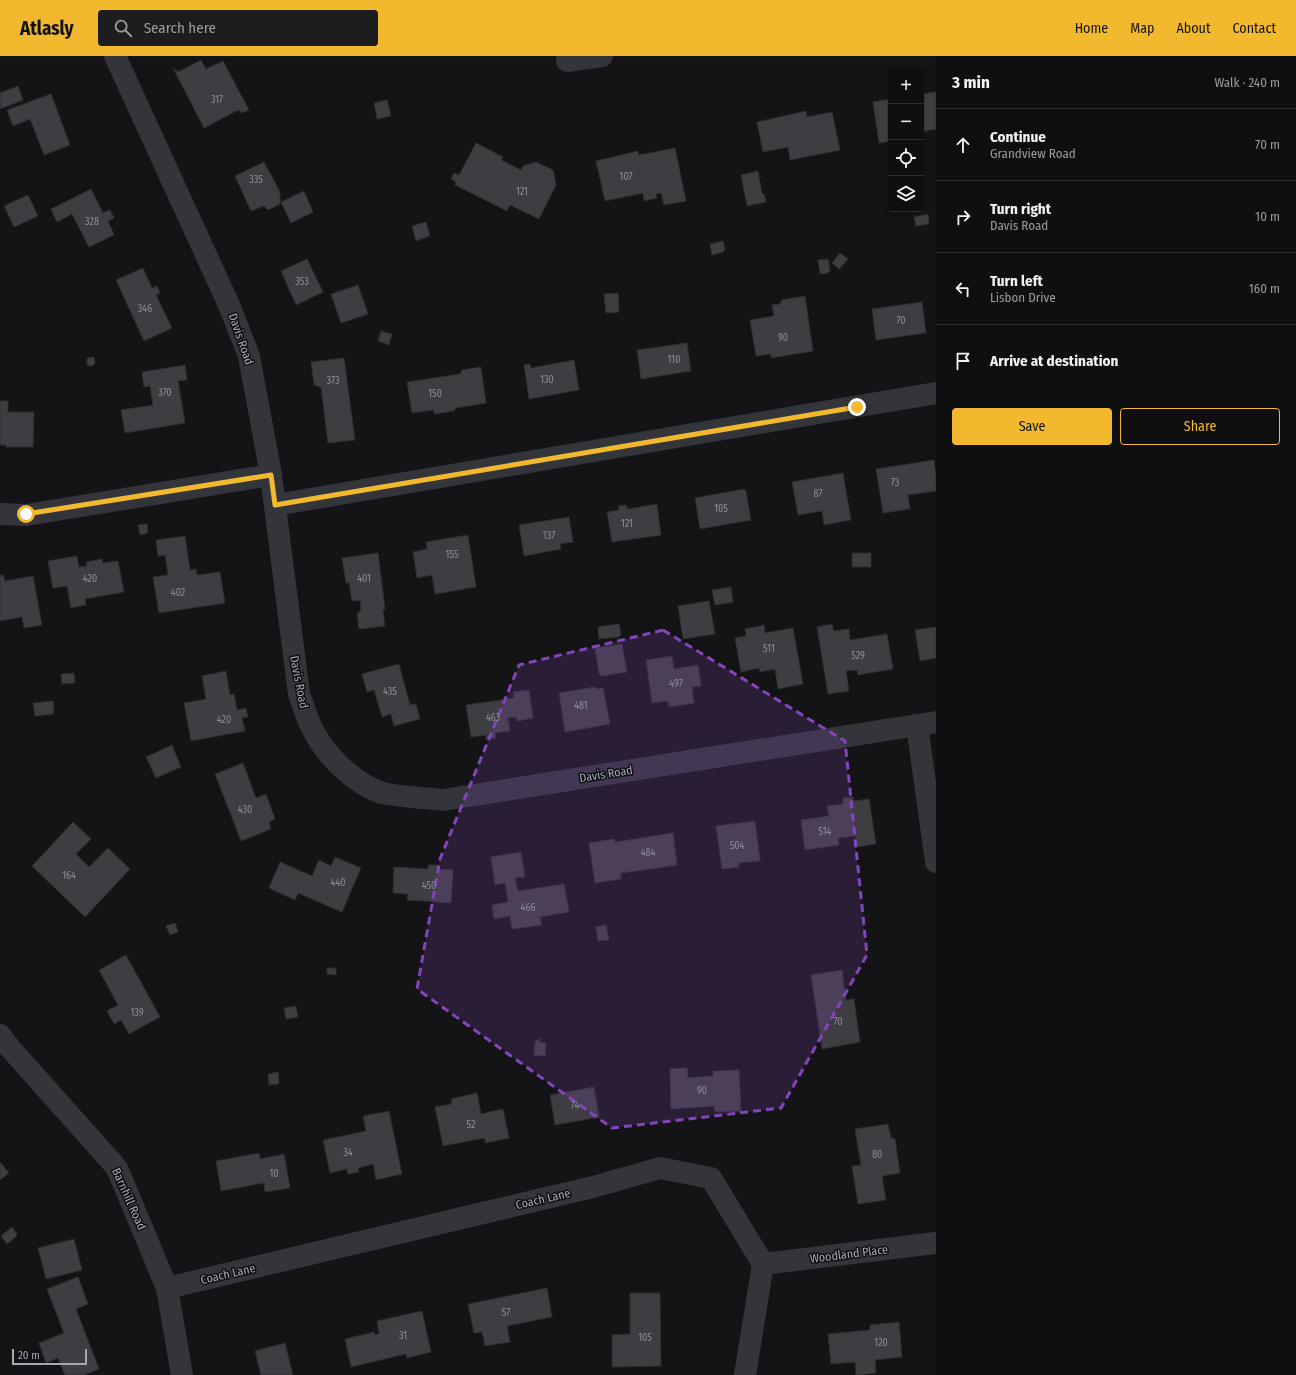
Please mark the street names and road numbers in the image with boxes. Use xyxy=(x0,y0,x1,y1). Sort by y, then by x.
street label: Davis Road xyxy=(226,311,256,367)
street label: Davis Road xyxy=(287,654,311,710)
street label: Davis Road xyxy=(578,763,634,785)
street label: Barnhill Road xyxy=(109,1166,149,1232)
street label: Coach Lane xyxy=(514,1186,572,1212)
street label: Woodland Place xyxy=(809,1242,889,1266)
street label: Coach Lane xyxy=(199,1261,257,1287)

